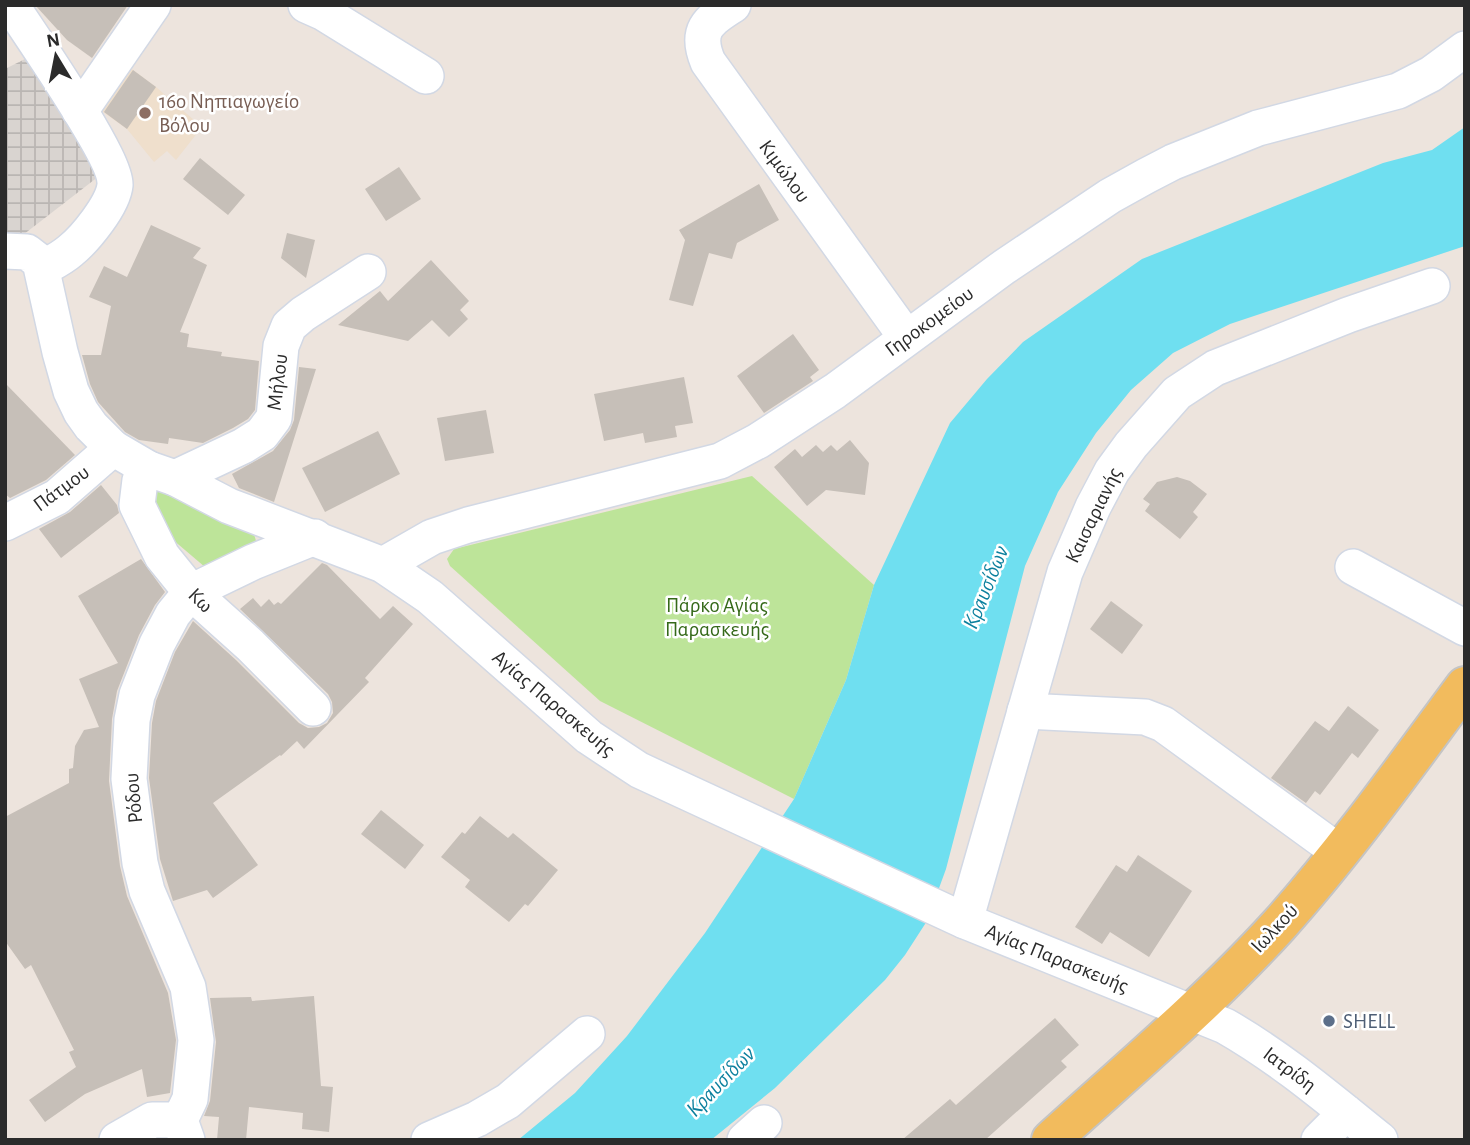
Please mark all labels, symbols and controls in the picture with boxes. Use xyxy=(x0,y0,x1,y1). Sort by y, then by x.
north arrow xyxy=(21,21,91,91)
text: N xyxy=(45,30,61,51)
place label: 16ο Νηπιαγωγείο Βόλου xyxy=(159,91,299,136)
marker: 16ο Νηπιαγωγείο Βόλου xyxy=(137,105,153,121)
street label: Κιμώλου xyxy=(755,136,814,206)
street label: Γηροκομείου xyxy=(881,282,977,360)
street label: Μήλου xyxy=(264,352,291,412)
street label: Πάτμου xyxy=(29,461,93,516)
street label: Καισαριανής xyxy=(1061,464,1126,566)
water label: Κραυσίδων xyxy=(959,543,1013,632)
street label: Κω xyxy=(184,584,217,617)
park label: Πάρκο Αγίας Παρασκευής xyxy=(665,595,769,640)
street label: Αγίας Παρασκευής xyxy=(488,646,619,760)
street label: Ρόδου xyxy=(121,772,146,824)
street label: Ιωλκού xyxy=(1247,900,1302,957)
street label: Αγίας Παρασκευής xyxy=(982,920,1131,997)
place label: SHELL xyxy=(1343,1011,1395,1032)
marker: SHELL xyxy=(1321,1013,1337,1029)
water label: Κραυσίδων xyxy=(682,1042,760,1122)
street label: Ιατρίδη xyxy=(1259,1043,1320,1096)

